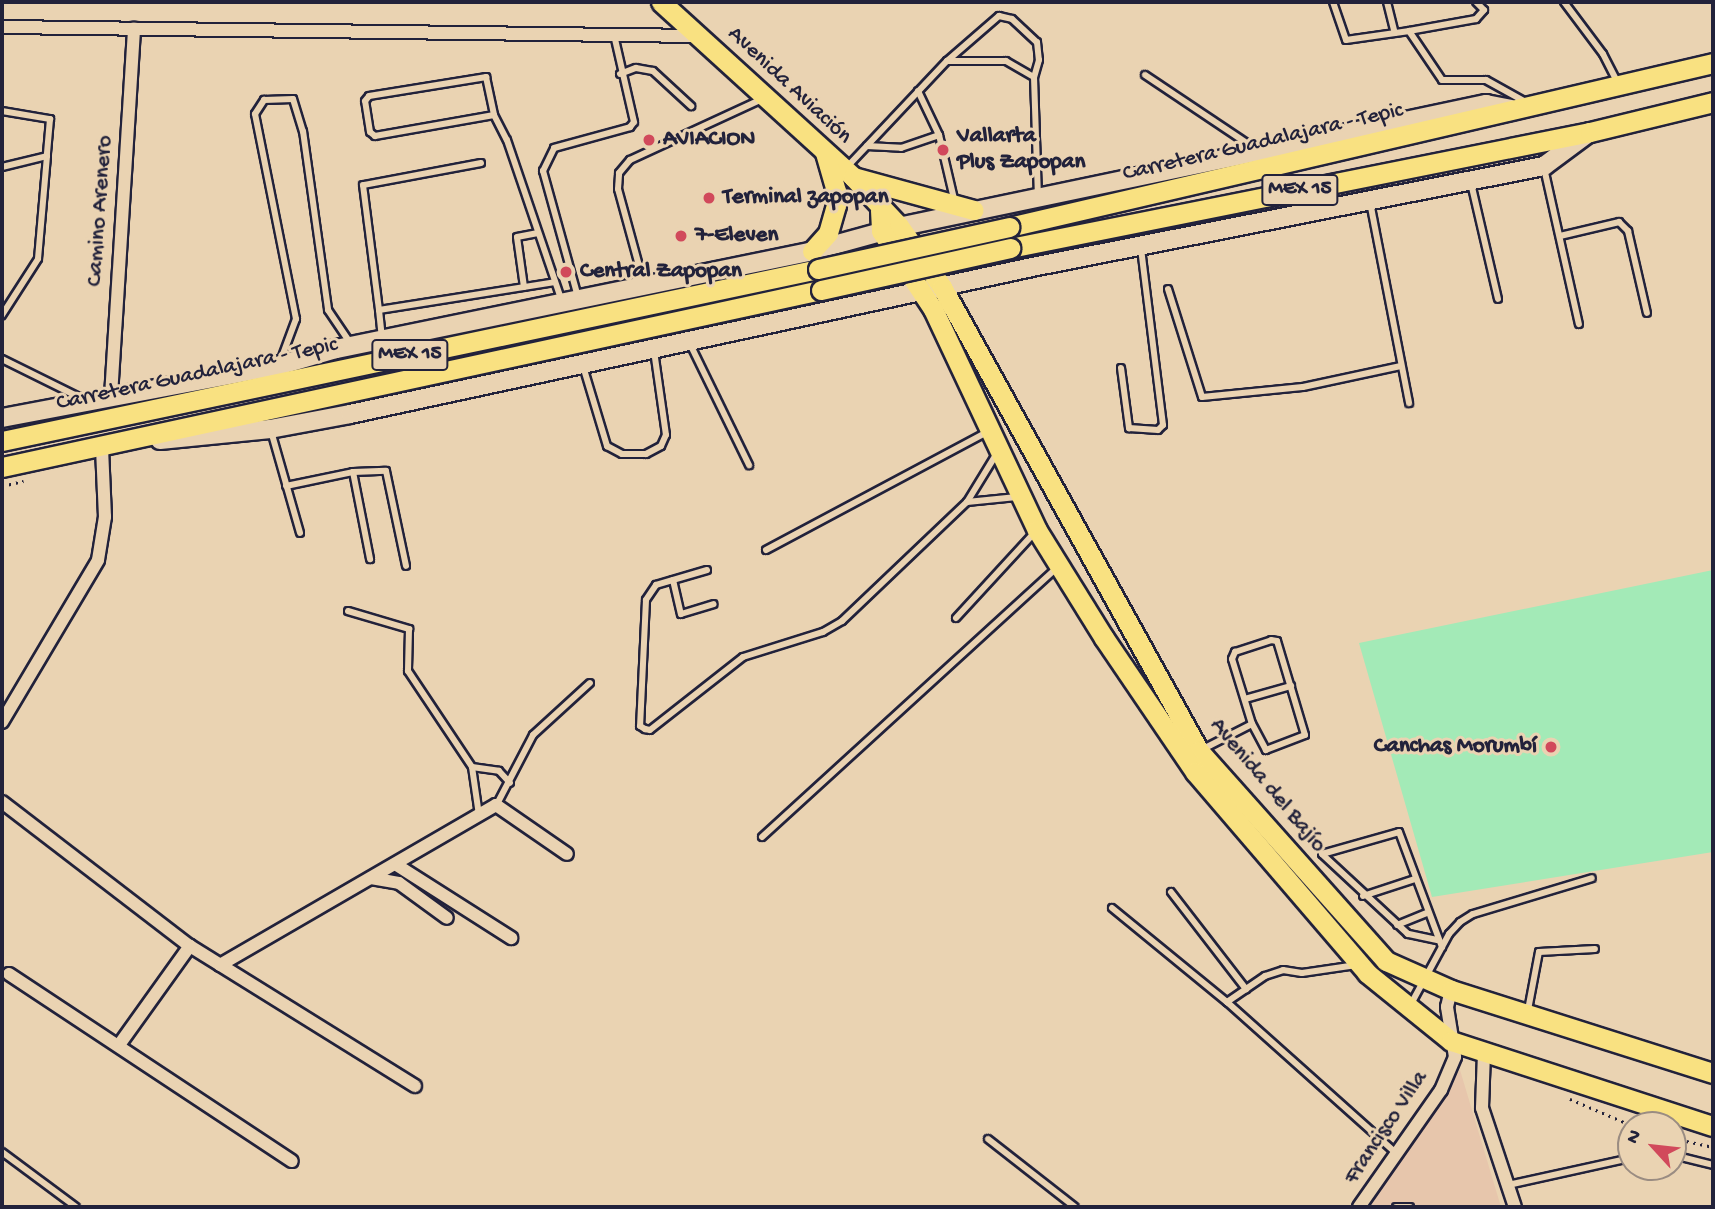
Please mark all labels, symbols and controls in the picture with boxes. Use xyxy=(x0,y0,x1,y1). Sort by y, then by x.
street label: Avenida Aviación xyxy=(721,21,857,151)
street label: Carretera Guadalajara - Tepic xyxy=(1120,97,1406,189)
place label: Vallarta Plus Zapopan xyxy=(957,123,1085,177)
place label: AVIACION xyxy=(663,126,755,154)
marker: AVIACION xyxy=(641,132,657,148)
street label: Camino Arenero xyxy=(82,135,120,287)
marker: Vallarta Plus Zapopan xyxy=(935,142,951,158)
road number: MEX 15 xyxy=(1260,172,1340,208)
place label: Terminal zapopan xyxy=(723,184,889,212)
marker: Terminal zapopan xyxy=(701,190,717,206)
place label: 7-Eleven xyxy=(695,222,778,250)
marker: 7-Eleven xyxy=(673,228,689,244)
place label: Central Zapopan xyxy=(580,258,742,286)
marker: Central Zapopan xyxy=(558,264,574,280)
street label: Carretera Guadalajara - Tepic xyxy=(54,332,340,418)
road number: MEX 15 xyxy=(370,338,450,372)
street label: Avenida del Bajío xyxy=(1203,713,1331,859)
place label: Canchas Morumbí xyxy=(1374,733,1537,761)
marker: Canchas Morumbí xyxy=(1543,739,1559,755)
street label: Francisco Villa xyxy=(1339,1066,1435,1190)
north arrow xyxy=(1617,1111,1687,1181)
text: N xyxy=(1622,1126,1648,1148)

